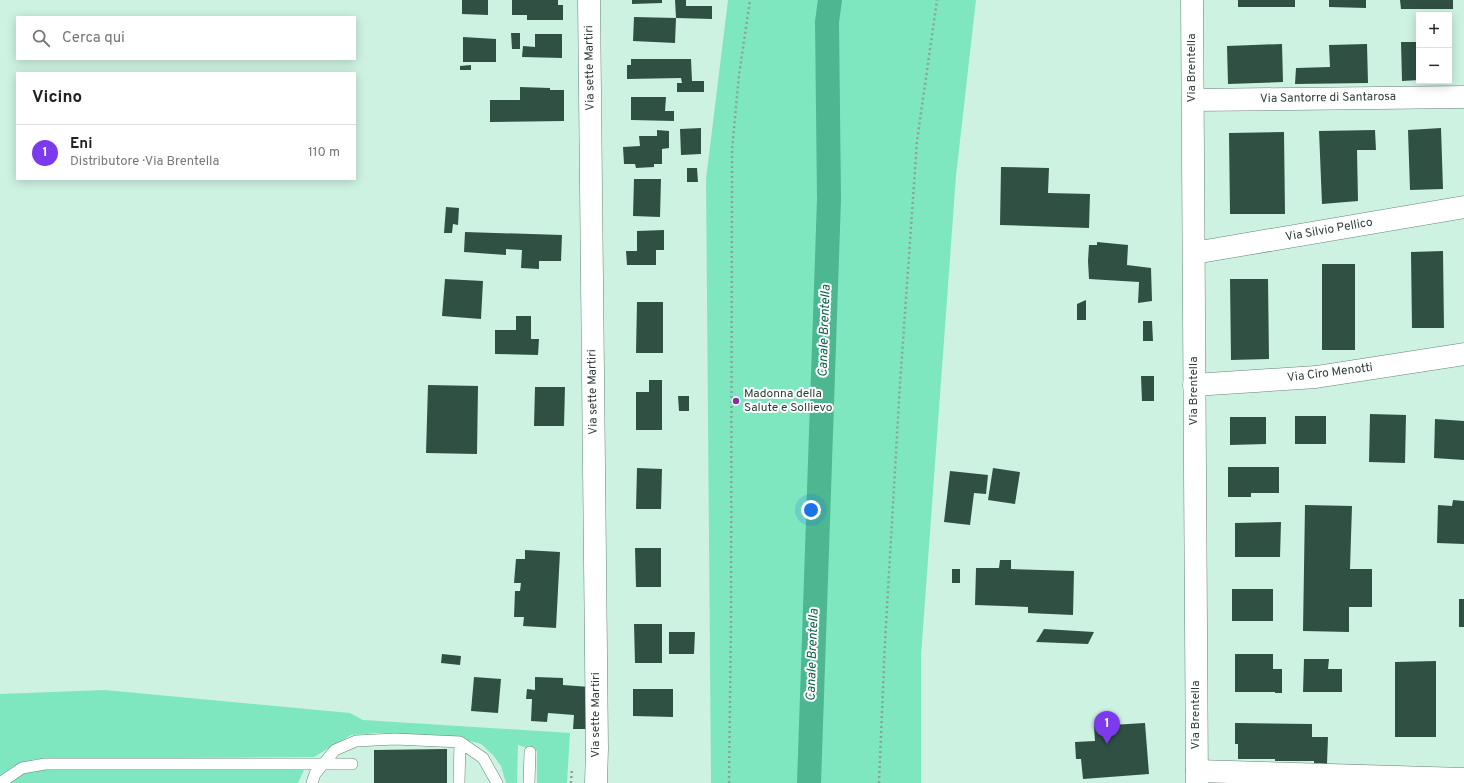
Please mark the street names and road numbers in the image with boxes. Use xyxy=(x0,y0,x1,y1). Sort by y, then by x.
street label: Via sette Martiri xyxy=(581,25,599,111)
street label: Via Brentella xyxy=(1184,34,1200,102)
street label: Via Santorre di Santarosa xyxy=(1260,89,1396,107)
street label: Via Silvio Pellico xyxy=(1284,214,1374,246)
street label: Via sette Martiri xyxy=(584,349,602,435)
street label: Via Brentella xyxy=(1186,357,1202,425)
street label: Via Ciro Menotti xyxy=(1286,360,1374,386)
street label: Via sette Martiri xyxy=(588,672,604,758)
street label: Via Brentella xyxy=(1188,681,1204,749)

